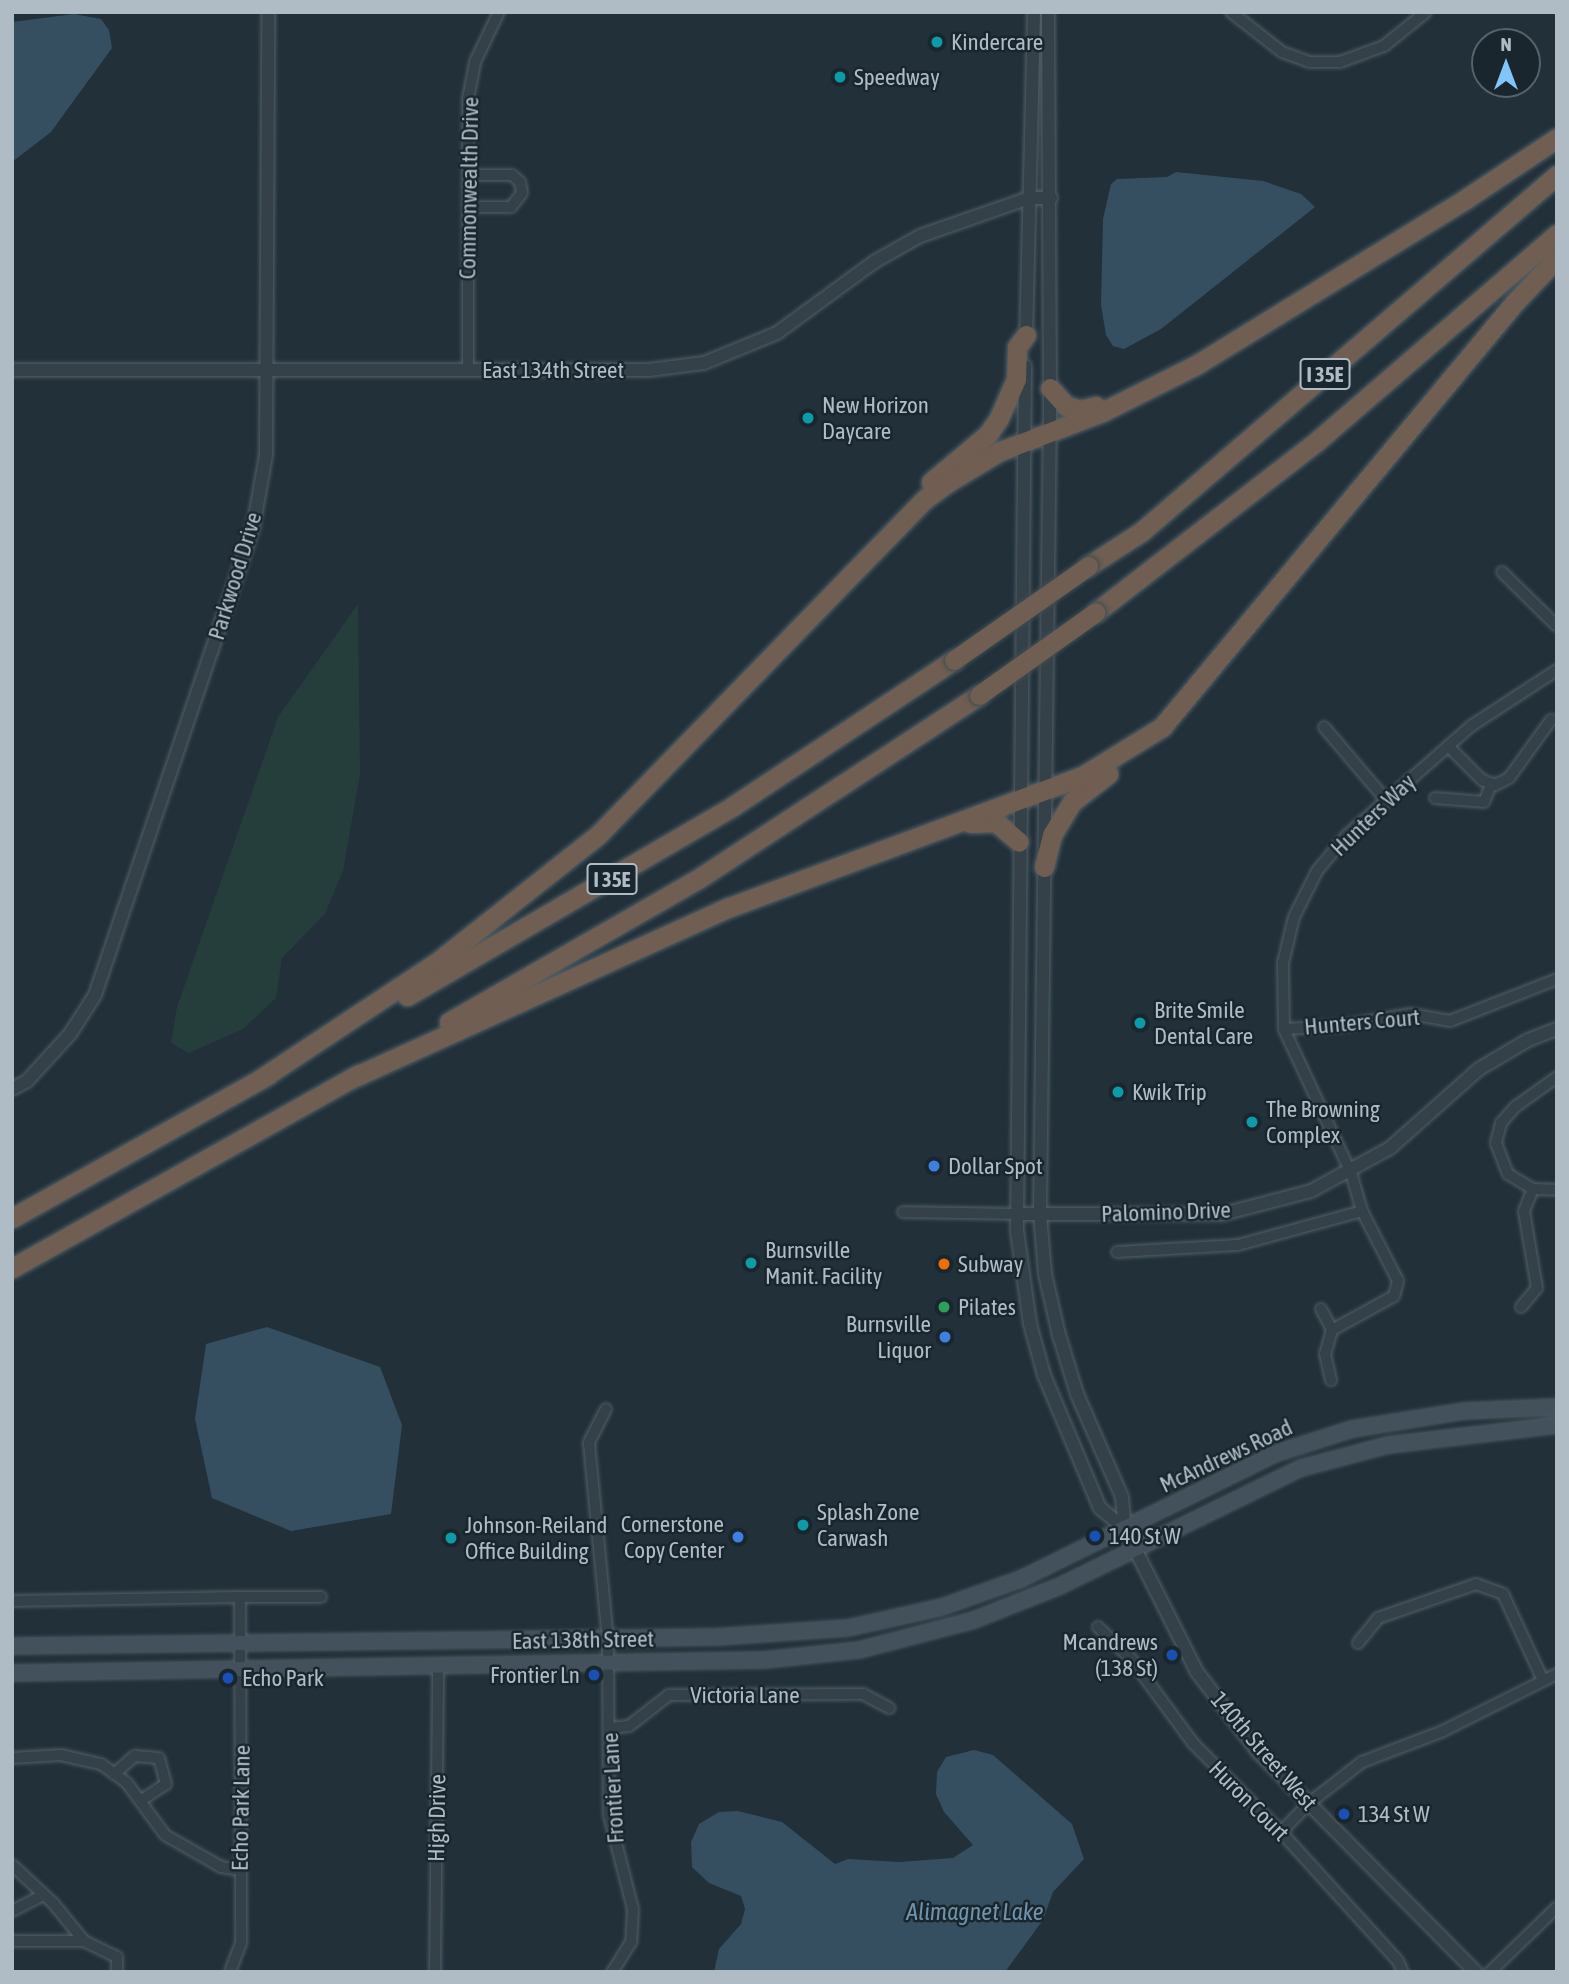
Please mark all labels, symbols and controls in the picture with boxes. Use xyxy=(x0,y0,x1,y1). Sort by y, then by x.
place label: Kindercare xyxy=(951,28,1043,56)
north arrow xyxy=(1471,28,1541,98)
text: N xyxy=(1500,33,1512,55)
marker: Kindercare xyxy=(929,34,945,50)
place label: Speedway xyxy=(854,63,940,91)
marker: Speedway xyxy=(832,69,848,85)
street label: Commonwealth Drive xyxy=(454,96,484,280)
street label: East 134th Street xyxy=(482,356,624,384)
road number: I 35E xyxy=(1299,356,1351,392)
place label: New Horizon Daycare xyxy=(822,391,929,445)
marker: New Horizon Daycare xyxy=(800,410,816,426)
street label: Parkwood Drive xyxy=(202,509,268,643)
street label: Hunters Way xyxy=(1325,768,1421,862)
road number: I 35E xyxy=(586,862,638,896)
place label: Brite Smile Dental Care xyxy=(1154,996,1253,1050)
street label: Hunters Court xyxy=(1303,1003,1421,1041)
marker: Brite Smile Dental Care xyxy=(1132,1015,1148,1031)
place label: Kwik Trip xyxy=(1132,1078,1207,1106)
marker: Kwik Trip xyxy=(1110,1084,1126,1100)
place label: The Browning Complex xyxy=(1266,1095,1380,1149)
marker: The Browning Complex xyxy=(1244,1114,1260,1130)
place label: Dollar Spot xyxy=(948,1152,1043,1180)
marker: Dollar Spot xyxy=(926,1158,942,1174)
street label: Palomino Drive xyxy=(1101,1196,1231,1228)
place label: Burnsville Manit. Facility xyxy=(765,1236,882,1290)
place label: Subway xyxy=(958,1250,1023,1278)
marker: Burnsville Manit. Facility xyxy=(743,1255,759,1271)
marker: Subway xyxy=(936,1256,952,1272)
place label: Pilates xyxy=(958,1293,1016,1321)
marker: Pilates xyxy=(936,1299,952,1315)
place label: Burnsville Liquor xyxy=(846,1310,931,1364)
marker: Burnsville Liquor xyxy=(937,1329,953,1345)
street label: McAndrews Road xyxy=(1155,1413,1297,1499)
place label: Splash Zone Carwash xyxy=(817,1498,920,1552)
place label: Cornerstone Copy Center xyxy=(621,1510,724,1564)
place label: Johnson-Reiland Office Building xyxy=(465,1511,607,1565)
marker: Splash Zone Carwash xyxy=(795,1517,811,1533)
place label: 140 St W xyxy=(1109,1522,1181,1550)
marker: 140 St W xyxy=(1087,1528,1103,1544)
marker: Cornerstone Copy Center xyxy=(730,1529,746,1545)
marker: Johnson-Reiland Office Building xyxy=(443,1530,459,1546)
street label: East 138th Street xyxy=(512,1625,654,1655)
place label: Mcandrews (138 St) xyxy=(1062,1628,1158,1682)
marker: Mcandrews (138 St) xyxy=(1164,1647,1180,1663)
place label: Frontier Ln xyxy=(490,1661,580,1689)
place label: Echo Park xyxy=(242,1664,324,1692)
marker: Frontier Ln xyxy=(586,1667,602,1683)
marker: Echo Park xyxy=(220,1670,236,1686)
street label: Victoria Lane xyxy=(690,1681,800,1709)
street label: 140th Street West xyxy=(1205,1686,1323,1816)
street label: Frontier Lane xyxy=(596,1732,630,1844)
street label: Echo Park Lane xyxy=(226,1745,256,1871)
street label: Huron Court xyxy=(1203,1755,1295,1847)
street label: High Drive xyxy=(422,1774,452,1862)
place label: 134 St W xyxy=(1358,1800,1430,1828)
marker: 134 St W xyxy=(1336,1806,1352,1822)
water label: Alimagnet Lake xyxy=(906,1898,1044,1926)

